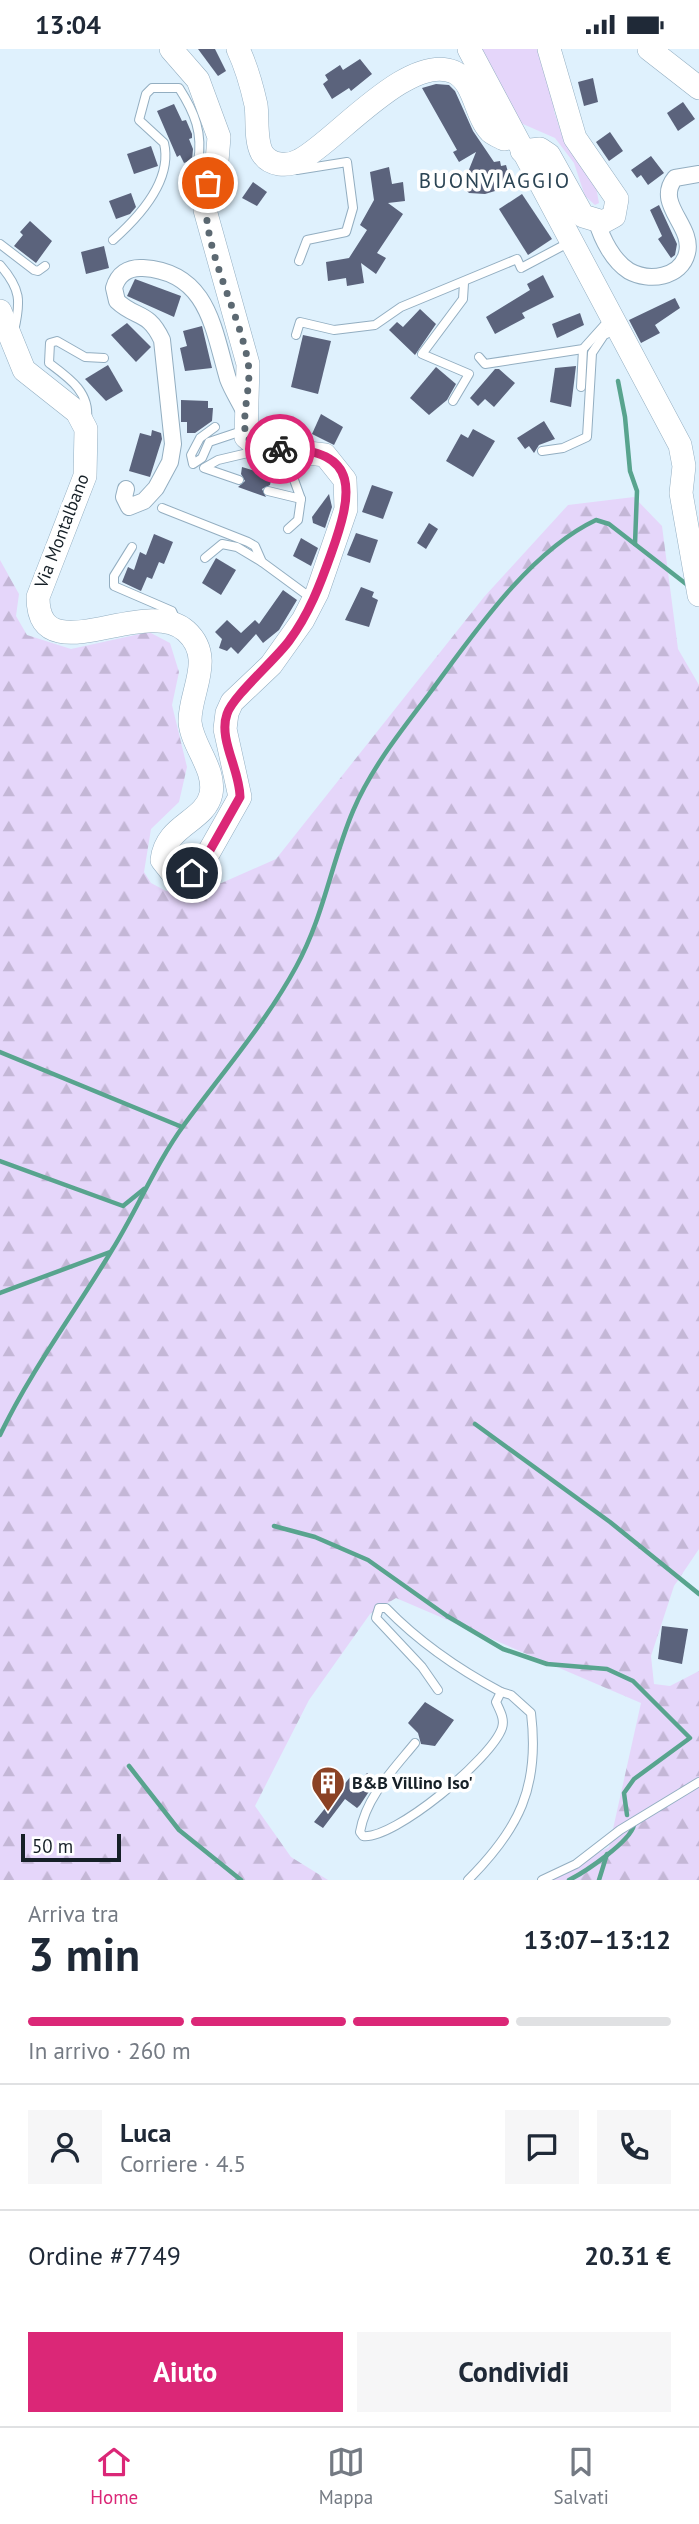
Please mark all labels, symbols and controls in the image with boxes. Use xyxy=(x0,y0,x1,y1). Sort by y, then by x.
text: 13:04 xyxy=(35,8,101,41)
pin xyxy=(178,153,238,213)
icon: bag xyxy=(189,164,227,202)
district label: BUONVIAGGIO xyxy=(419,167,571,194)
courier xyxy=(245,414,315,484)
icon: bike xyxy=(261,430,299,468)
street label: Via Montalbano xyxy=(29,470,94,592)
pin xyxy=(162,843,222,903)
icon: home xyxy=(173,854,211,892)
building icon: B&B Villino Iso' xyxy=(309,1764,347,1813)
place label: B&B Villino Iso' xyxy=(352,1771,473,1794)
scale bar xyxy=(21,1831,121,1863)
text: 50 m xyxy=(32,1834,73,1858)
text: Arriva tra xyxy=(28,1899,119,1928)
text: 13:07–13:12 xyxy=(524,1923,671,1956)
text: 3 min xyxy=(28,1924,140,1984)
text: In arrivo · 260 m xyxy=(28,2036,191,2065)
button: person xyxy=(28,2110,102,2184)
button: chat xyxy=(505,2110,579,2184)
button: phone xyxy=(597,2110,671,2184)
text: Luca xyxy=(120,2116,172,2149)
text: Corriere · 4.5 xyxy=(120,2149,246,2178)
text: Ordine #7749 xyxy=(28,2239,181,2272)
text: 20.31 € xyxy=(584,2239,671,2272)
button: Aiuto xyxy=(28,2332,343,2412)
button: Condividi xyxy=(357,2332,671,2412)
tab: Home xyxy=(90,2443,138,2509)
tab: Mappa xyxy=(319,2443,373,2509)
tab: Salvati xyxy=(554,2443,609,2509)

